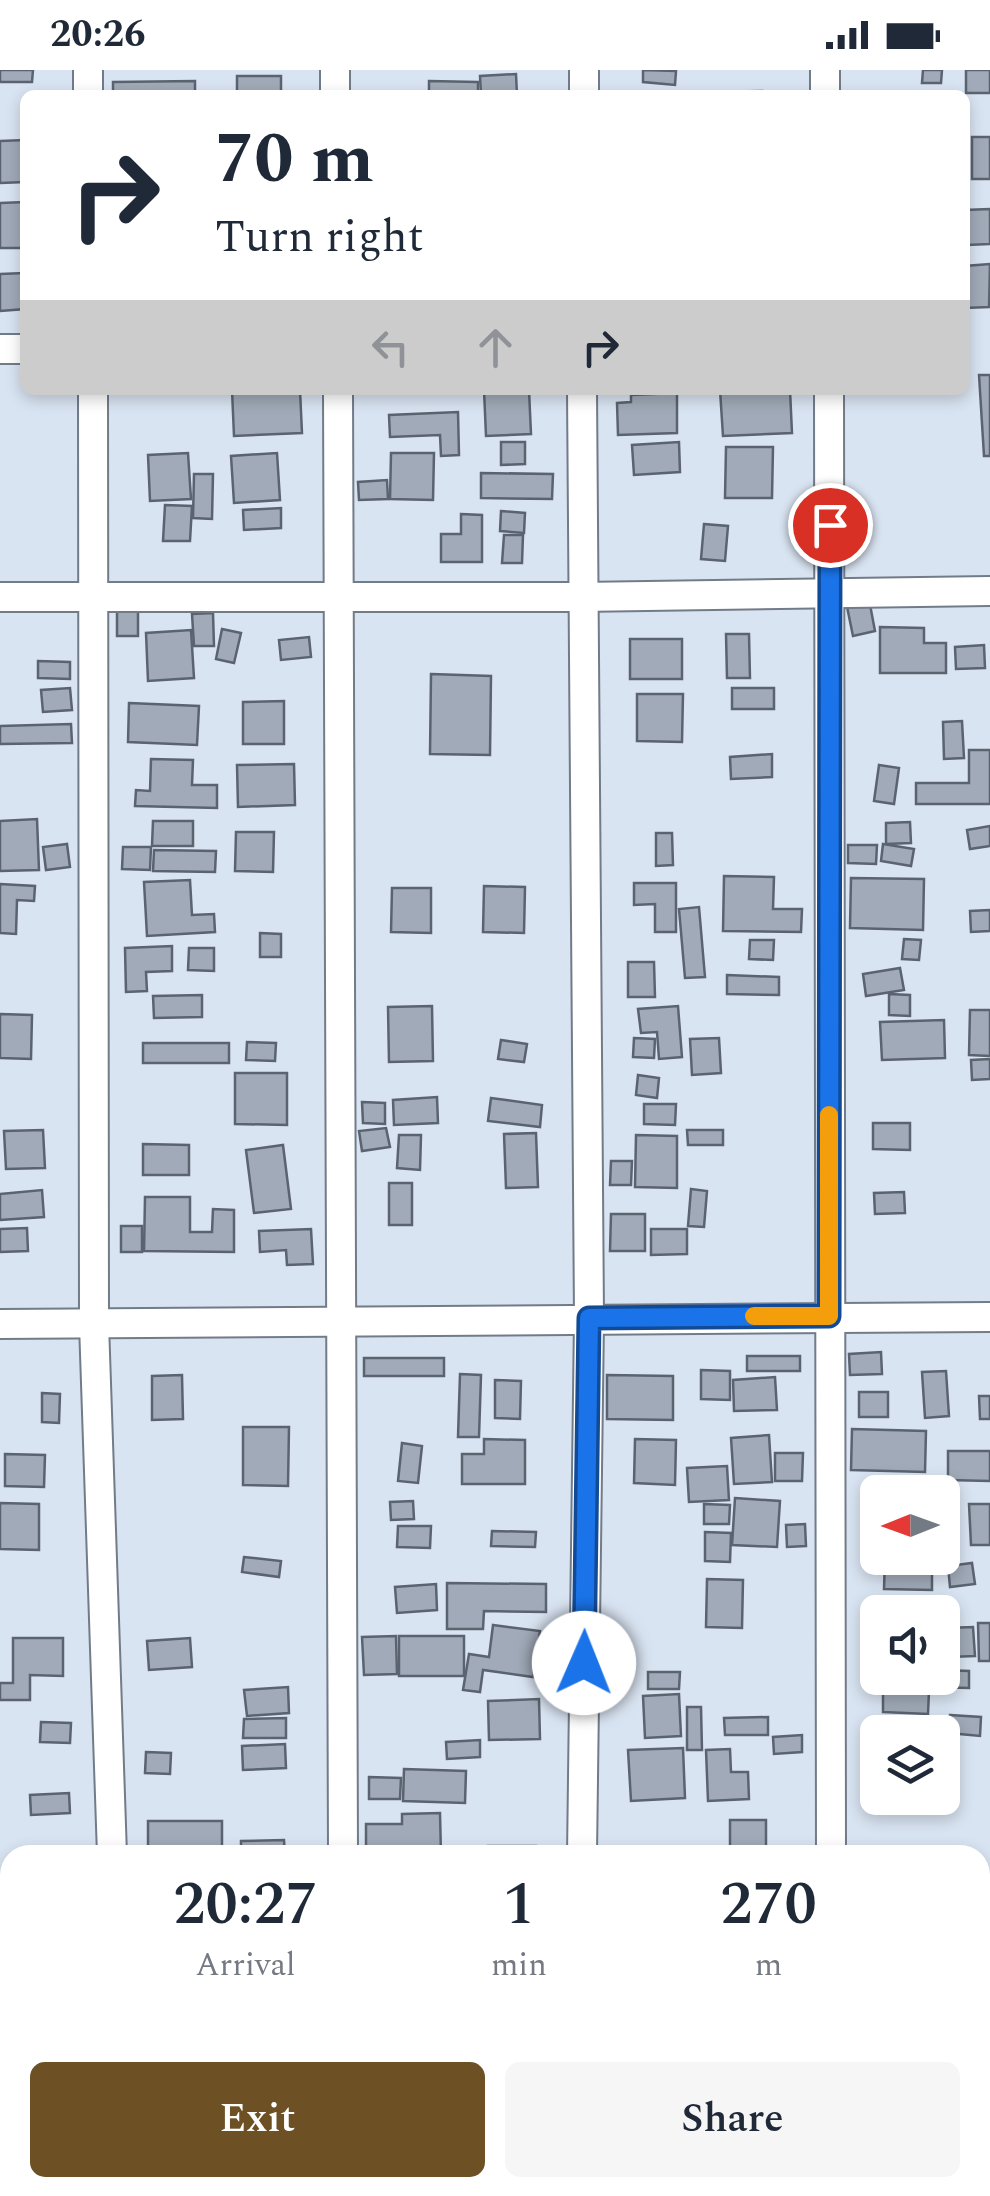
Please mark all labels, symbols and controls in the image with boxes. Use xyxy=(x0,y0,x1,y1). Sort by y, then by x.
text: 20:26 xyxy=(50,6,145,64)
text: 70 m xyxy=(215,107,374,213)
icon: right xyxy=(50,130,180,260)
text: Turn right xyxy=(215,203,424,272)
icon: left xyxy=(363,320,418,375)
icon: ahead xyxy=(468,320,523,375)
icon: right xyxy=(573,320,628,375)
pin xyxy=(788,483,873,568)
icon: arrive xyxy=(803,498,858,553)
north arrow xyxy=(860,1475,960,1575)
map controls xyxy=(860,1475,960,1815)
button: sound xyxy=(860,1595,960,1695)
position arrow xyxy=(532,1611,636,1715)
button: layers xyxy=(860,1715,960,1815)
text: 20:27 xyxy=(173,1859,318,1951)
text: 1 xyxy=(503,1859,535,1951)
text: 270 xyxy=(720,1859,817,1951)
text: Arrival xyxy=(196,1941,295,1990)
text: min xyxy=(491,1941,547,1990)
text: m xyxy=(755,1941,782,1990)
button: Exit xyxy=(30,2062,485,2177)
button: Share xyxy=(505,2062,960,2177)

